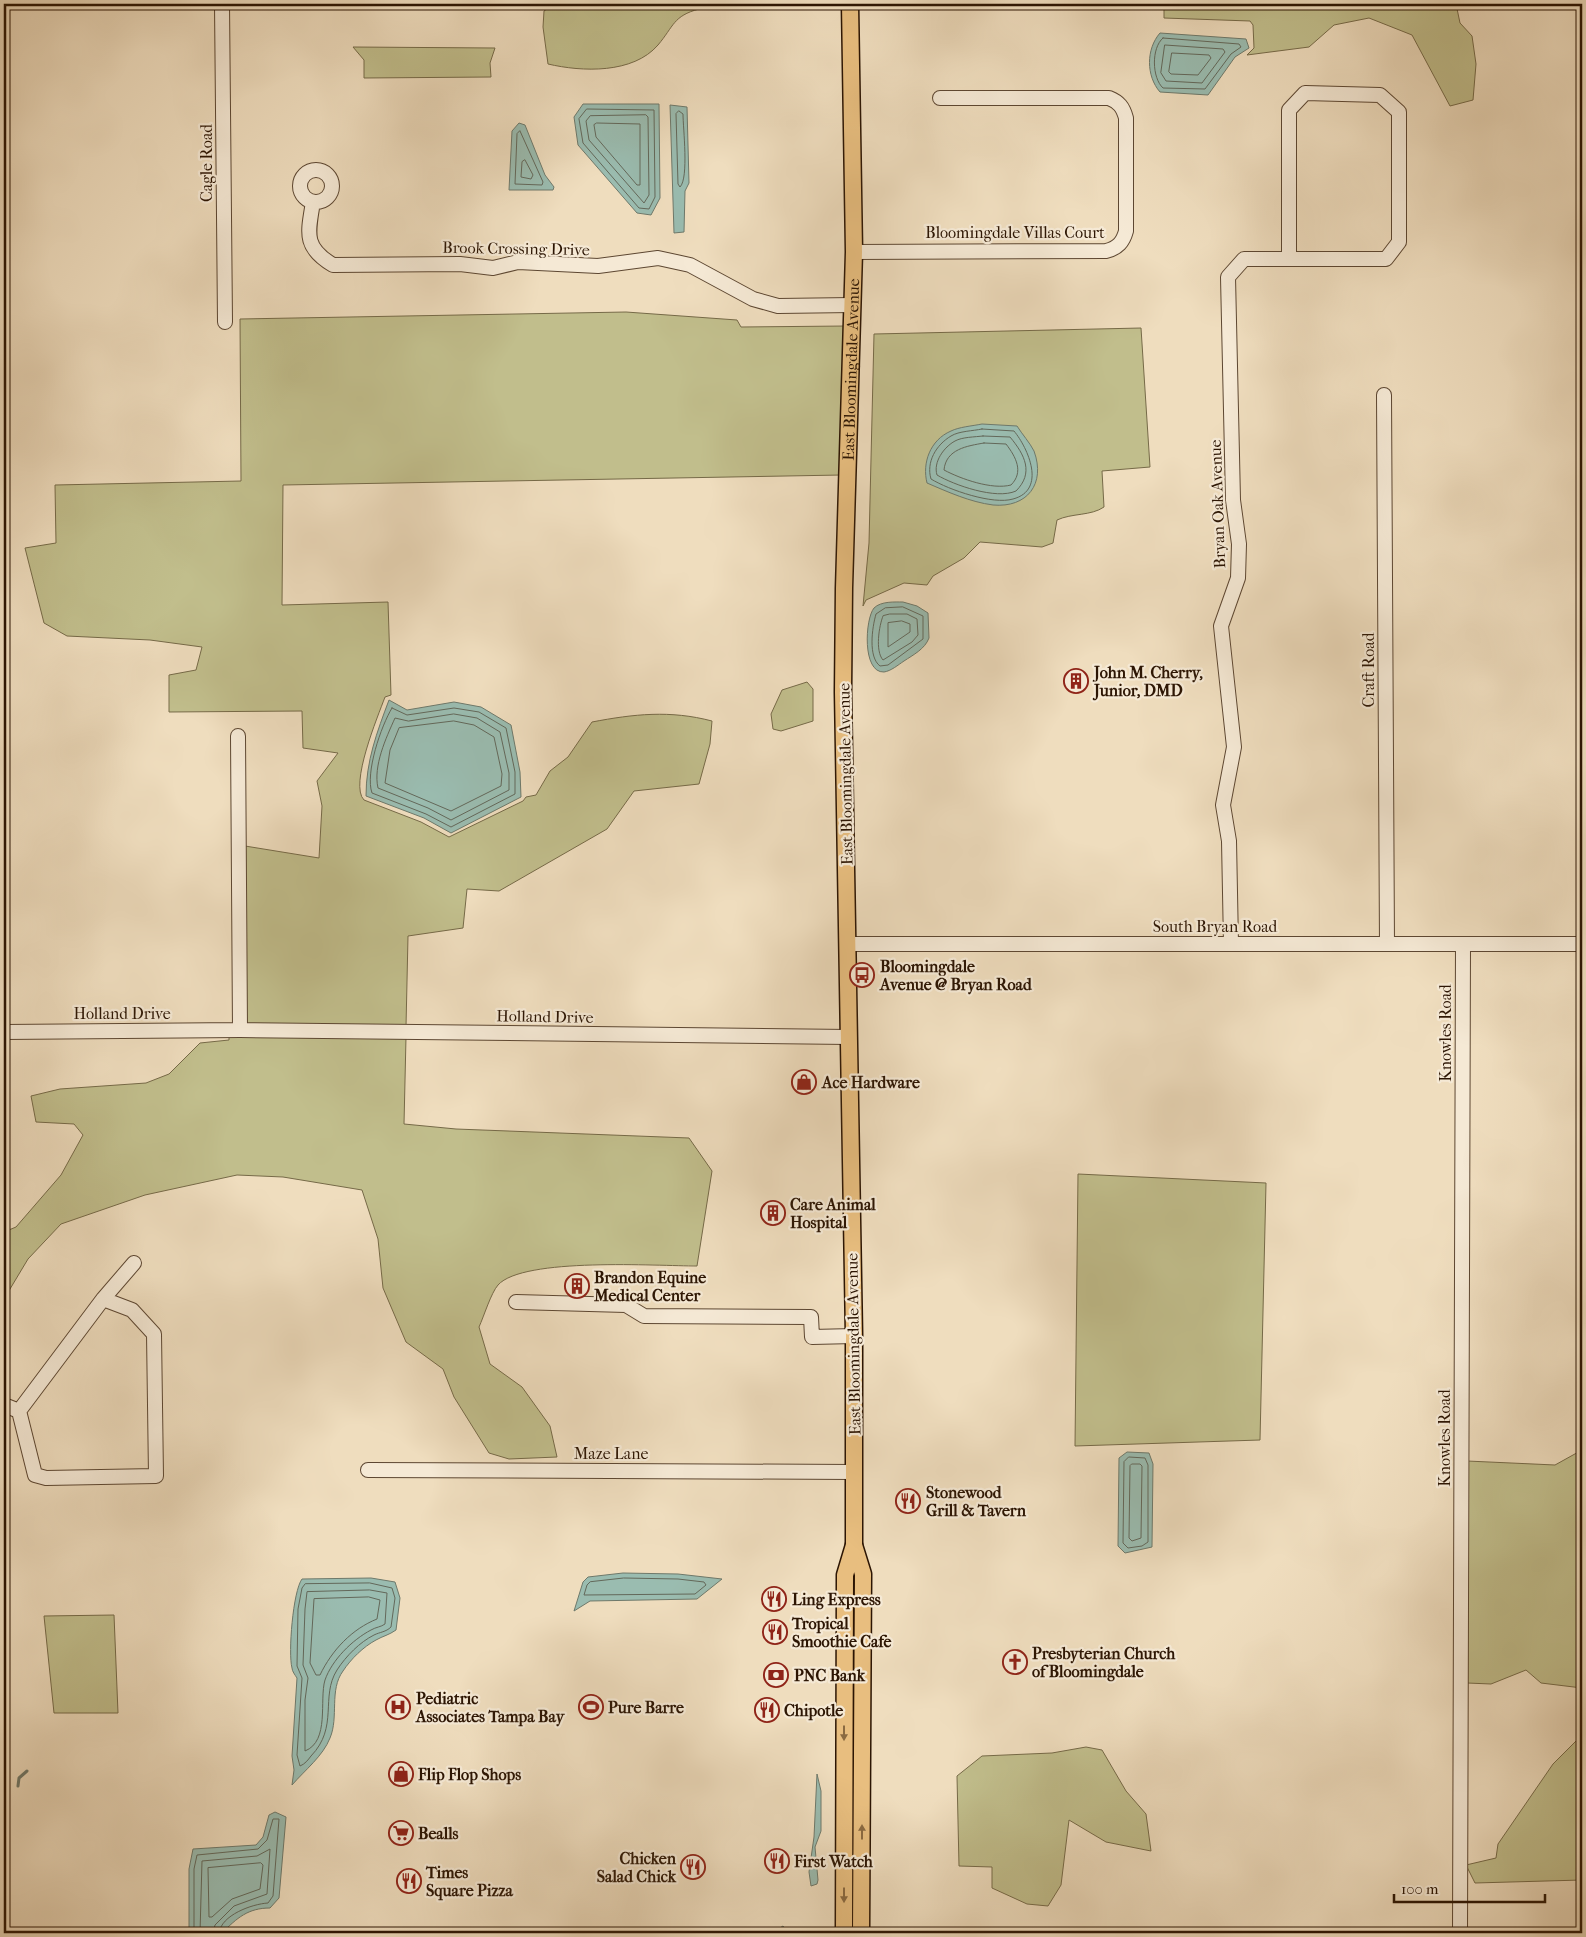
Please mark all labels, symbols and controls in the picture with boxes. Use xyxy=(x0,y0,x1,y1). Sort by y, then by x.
street label: Cagle Road xyxy=(197,124,216,202)
street label: Bloomingdale Villas Court xyxy=(925,223,1105,242)
street label: Brook Crossing Drive xyxy=(442,238,590,259)
street label: East Bloomingdale Avenue xyxy=(839,278,863,461)
street label: Bryan Oak Avenue xyxy=(1206,439,1229,569)
street label: Craft Road xyxy=(1359,632,1378,707)
place label: John M. Cherry, Junior, DMD xyxy=(1092,663,1203,701)
building icon: John M. Cherry, Junior, DMD xyxy=(1063,668,1089,694)
street label: East Bloomingdale Avenue xyxy=(834,683,857,865)
street label: South Bryan Road xyxy=(1153,917,1278,936)
place label: Bloomingdale Avenue @ Bryan Road xyxy=(879,957,1033,995)
bus stop icon: Bloomingdale Avenue @ Bryan Road xyxy=(849,962,875,988)
street label: Knowles Road xyxy=(1436,984,1455,1082)
street label: Holland Drive xyxy=(73,1004,171,1023)
street label: Holland Drive xyxy=(496,1006,594,1027)
shop icon: Ace Hardware xyxy=(791,1069,817,1095)
place label: Ace Hardware xyxy=(821,1073,920,1092)
place label: Care Animal Hospital xyxy=(790,1195,876,1233)
building icon: Care Animal Hospital xyxy=(760,1200,786,1226)
street label: East Bloomingdale Avenue xyxy=(842,1253,865,1435)
place label: Brandon Equine Medical Center xyxy=(593,1268,706,1305)
building icon: Brandon Equine Medical Center xyxy=(564,1273,590,1299)
street label: Knowles Road xyxy=(1435,1389,1454,1487)
street label: Maze Lane xyxy=(574,1444,648,1463)
place label: Stonewood Grill & Tavern xyxy=(926,1483,1027,1520)
restaurant icon: Stonewood Grill & Tavern xyxy=(895,1488,921,1514)
restaurant icon: Ling Express xyxy=(761,1586,787,1612)
place label: Ling Express xyxy=(792,1590,881,1610)
place label: Tropical Smoothie Cafe xyxy=(791,1614,892,1651)
restaurant icon: Tropical Smoothie Cafe xyxy=(762,1619,788,1645)
place label: Presbyterian Church of Bloomingdale xyxy=(1032,1644,1176,1682)
church icon: Presbyterian Church of Bloomingdale xyxy=(1002,1649,1028,1675)
bank icon: PNC Bank xyxy=(763,1662,789,1688)
place label: PNC Bank xyxy=(794,1666,866,1685)
place label: Pediatric Associates Tampa Bay xyxy=(415,1689,566,1727)
hospital icon: Pediatric Associates Tampa Bay xyxy=(385,1694,411,1720)
sports icon: Pure Barre xyxy=(578,1694,604,1720)
restaurant icon: Chipotle xyxy=(754,1697,780,1723)
place label: Pure Barre xyxy=(608,1698,684,1717)
place label: Chipotle xyxy=(784,1701,843,1721)
one-way arrow xyxy=(840,1725,848,1741)
shop icon: Flip Flop Shops xyxy=(388,1761,414,1787)
place label: Flip Flop Shops xyxy=(417,1765,521,1785)
supermarket icon: Bealls xyxy=(388,1820,414,1846)
place label: Bealls xyxy=(418,1824,459,1843)
one-way arrow xyxy=(858,1824,866,1840)
restaurant icon: First Watch xyxy=(764,1848,790,1874)
place label: Chicken Salad Chick xyxy=(597,1849,677,1886)
place label: First Watch xyxy=(793,1852,874,1871)
restaurant icon: Chicken Salad Chick xyxy=(680,1854,706,1880)
place label: Times Square Pizza xyxy=(425,1863,514,1901)
restaurant icon: Times Square Pizza xyxy=(396,1868,422,1894)
scale bar xyxy=(1394,1872,1545,1904)
text: 100 m xyxy=(1401,1880,1439,1898)
one-way arrow xyxy=(840,1887,848,1903)

